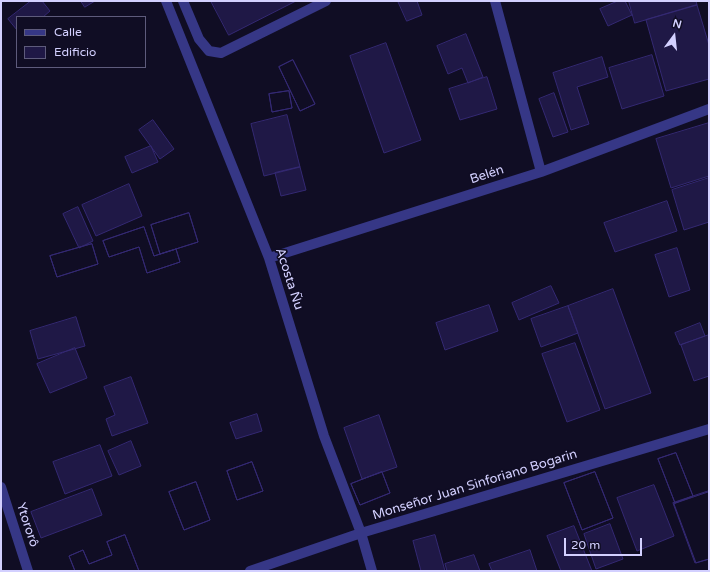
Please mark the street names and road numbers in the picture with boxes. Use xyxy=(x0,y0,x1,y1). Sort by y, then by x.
street label: Belén xyxy=(468,162,506,188)
street label: Acosta Ñu xyxy=(272,246,306,312)
street label: Monseñor Juan Sinforiano Bogarin xyxy=(371,446,579,524)
street label: Ytororô xyxy=(13,501,41,549)

